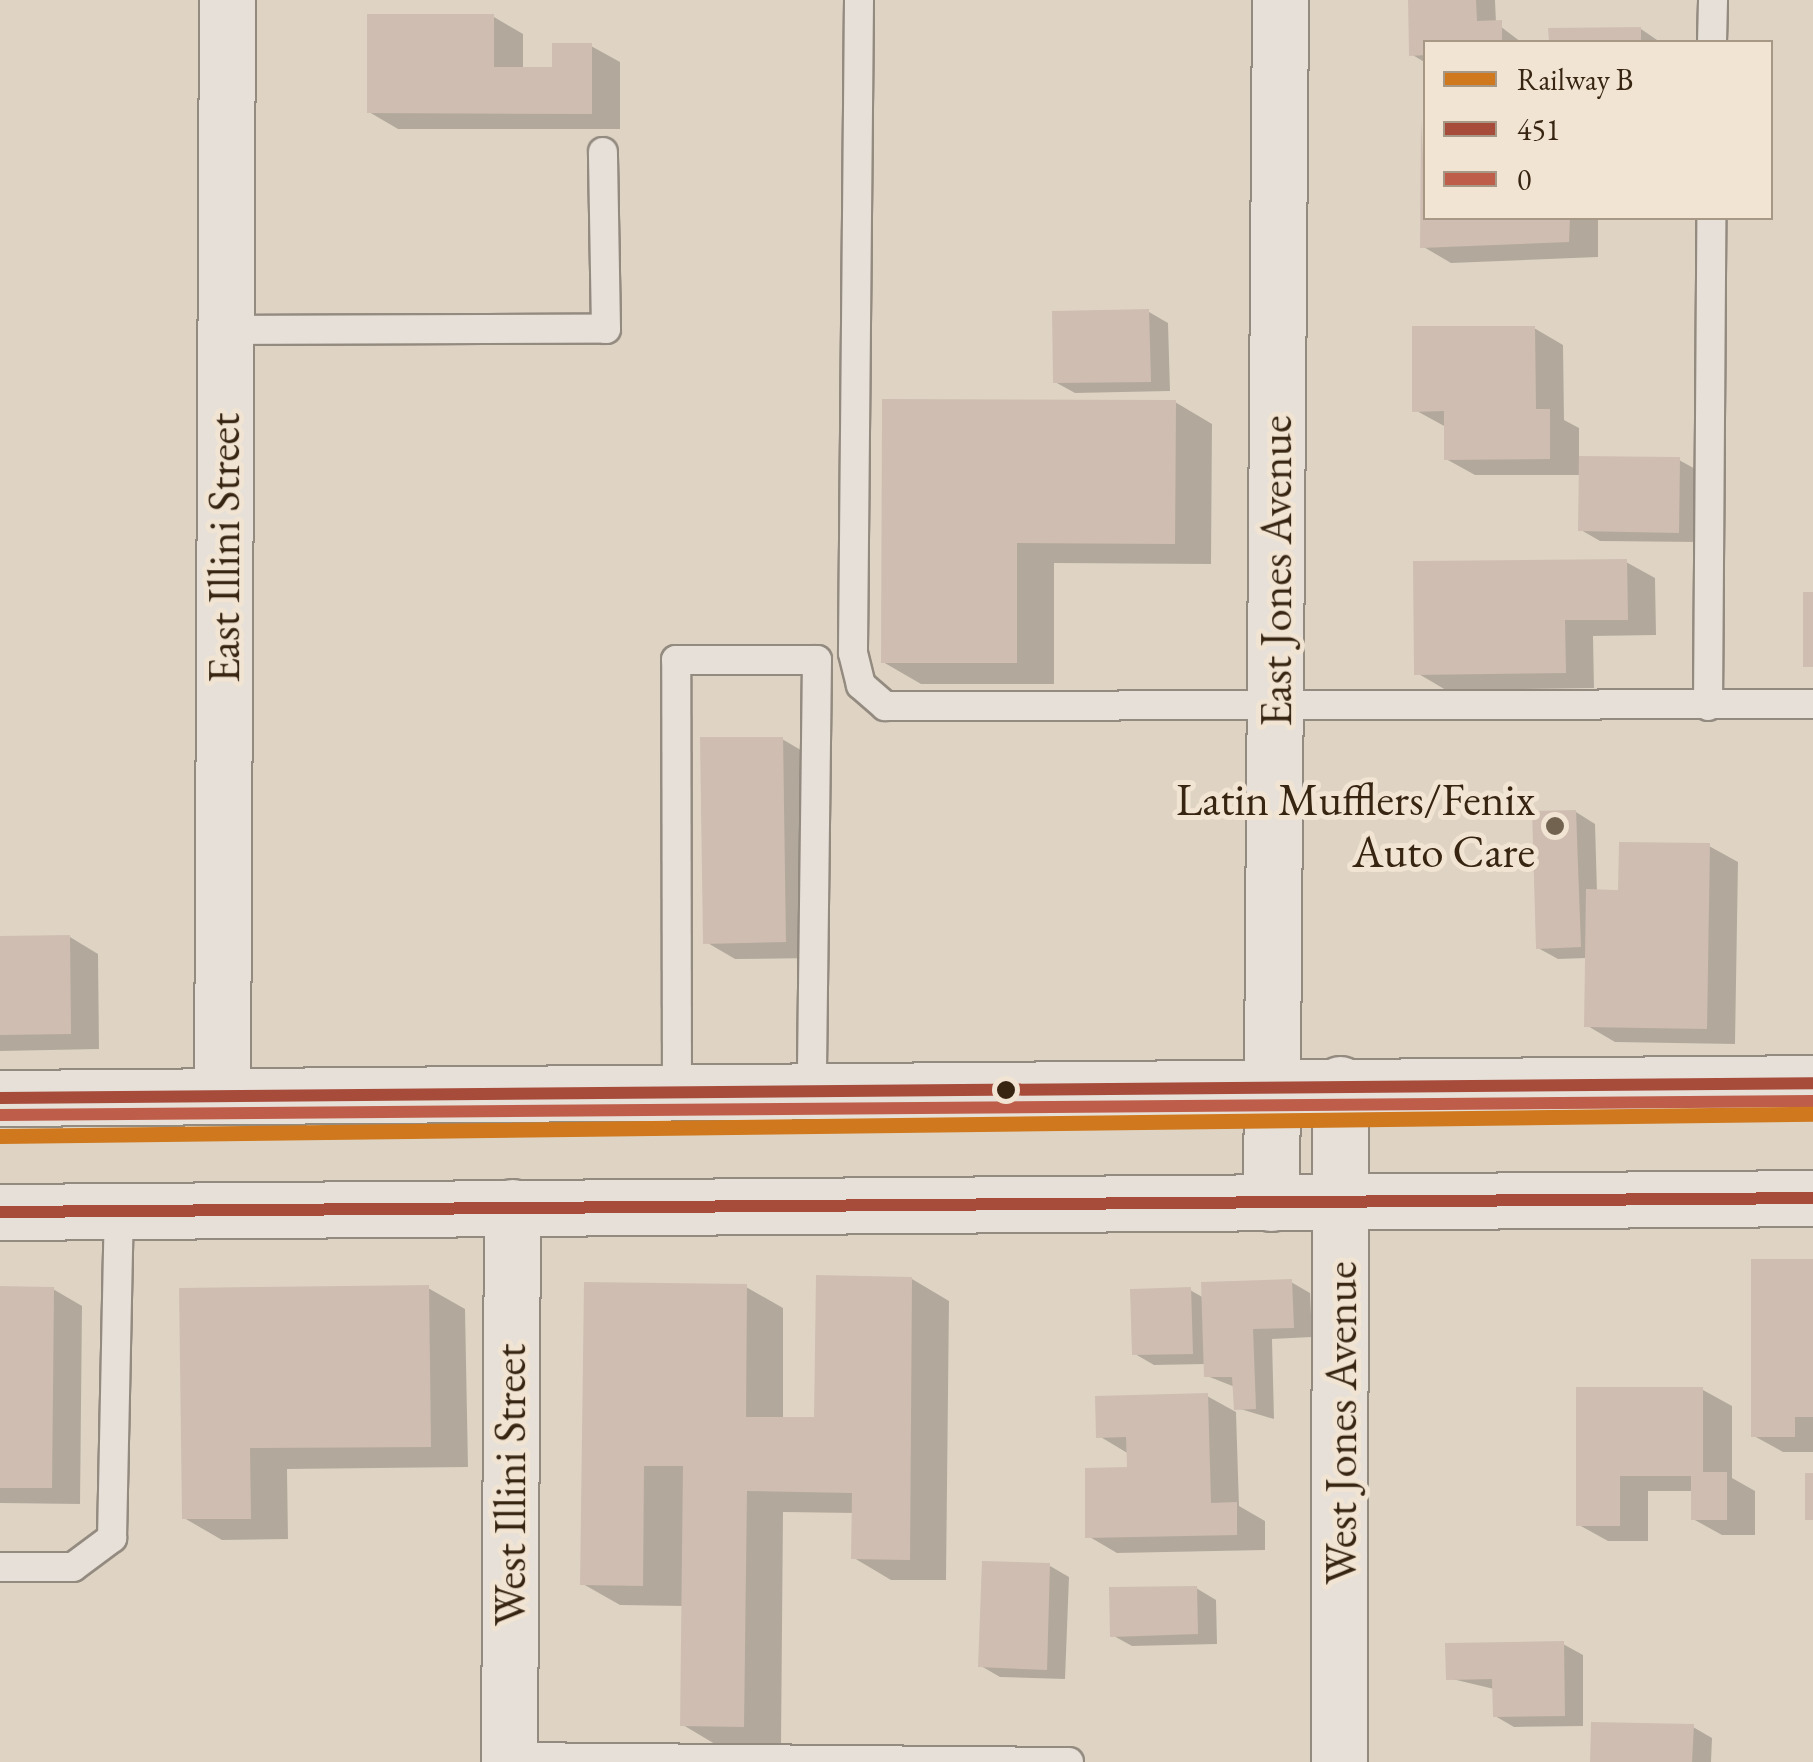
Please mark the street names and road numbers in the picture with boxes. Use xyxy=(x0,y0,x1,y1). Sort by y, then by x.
street label: East Illini Street xyxy=(197,413,251,683)
street label: East Jones Avenue xyxy=(1249,415,1303,727)
street label: West Jones Avenue xyxy=(1314,1261,1368,1585)
street label: West Illini Street xyxy=(483,1344,537,1626)

